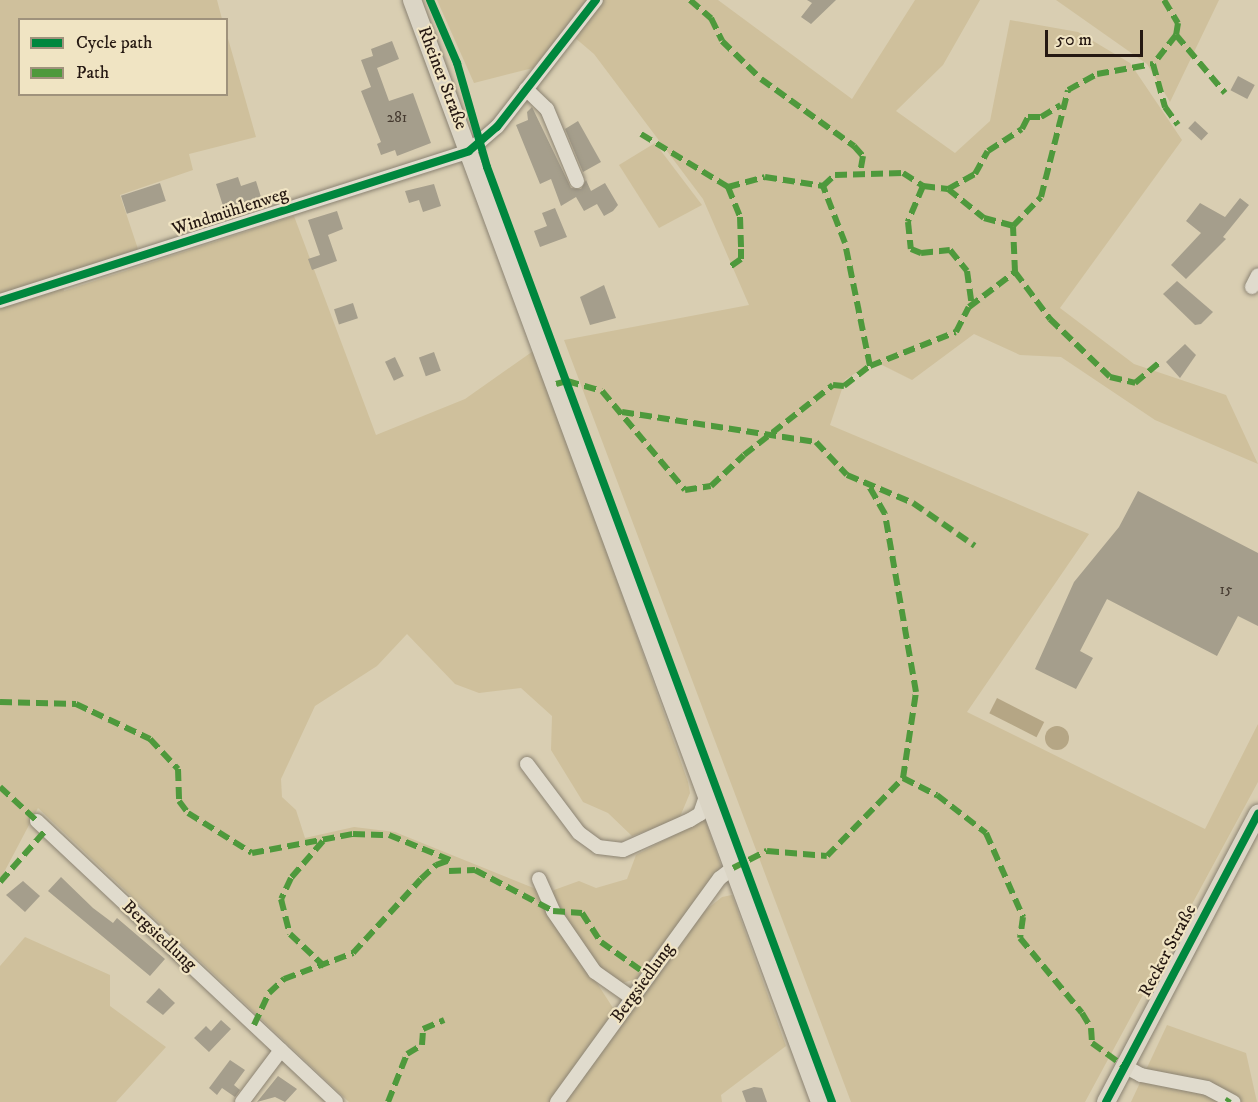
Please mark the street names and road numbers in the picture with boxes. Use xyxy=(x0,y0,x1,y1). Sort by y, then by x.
street label: Rheiner Straße xyxy=(412,23,472,133)
street label: Windmühlenweg xyxy=(169,183,291,241)
street label: Bergsiedlung xyxy=(117,896,201,976)
street label: Recker Straße xyxy=(1135,901,1201,1001)
street label: Bergsiedlung xyxy=(607,939,679,1027)

